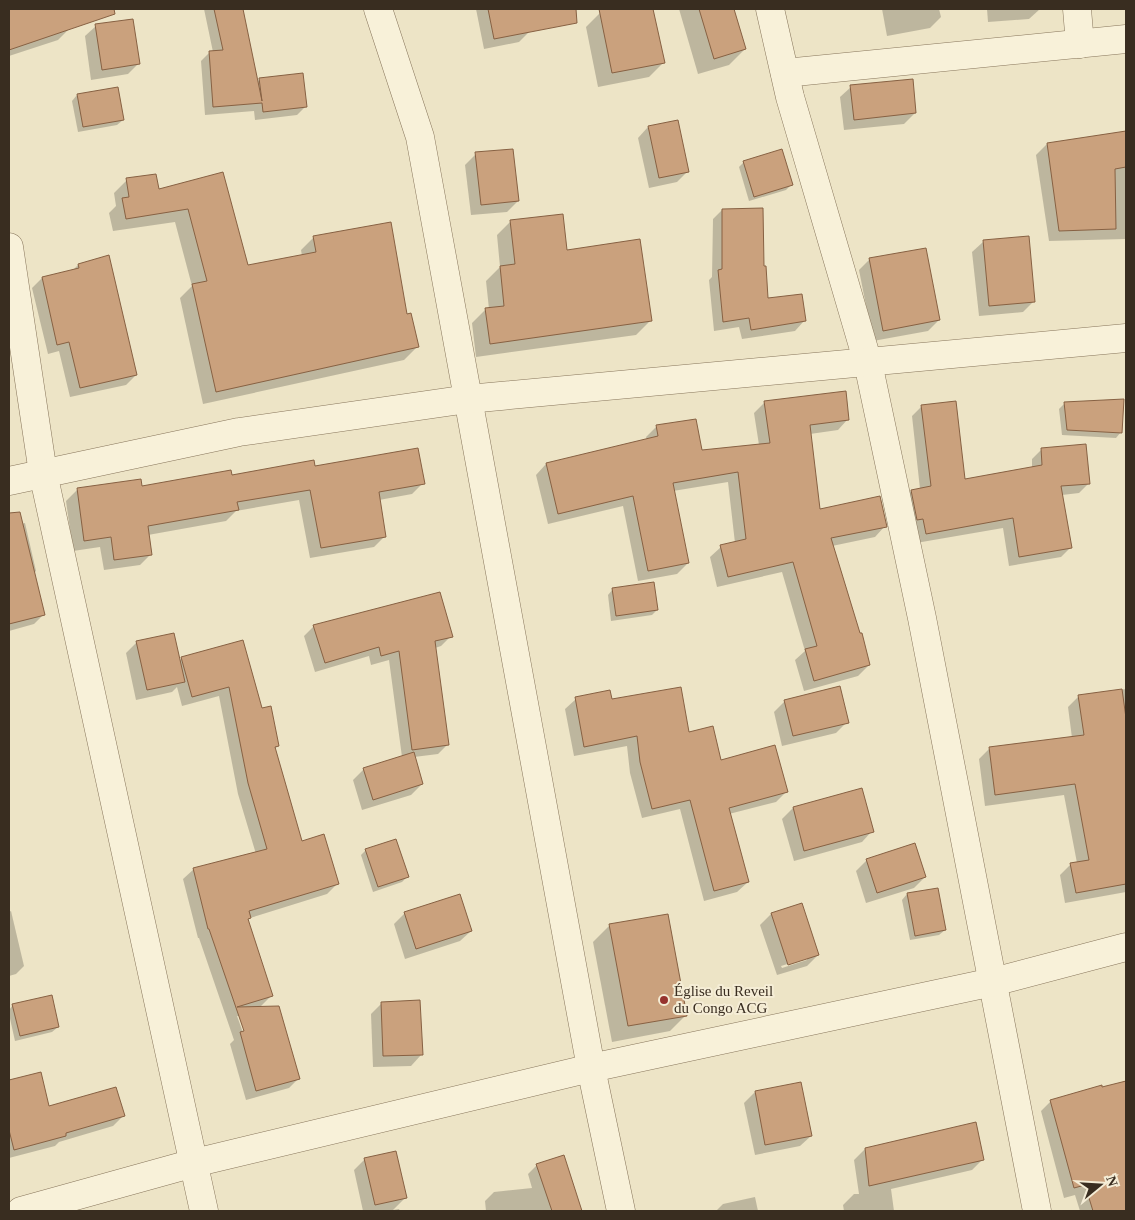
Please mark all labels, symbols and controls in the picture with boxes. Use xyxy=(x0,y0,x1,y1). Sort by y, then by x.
place label: Église du Reveil du Congo ACG xyxy=(674,983,773,1016)
marker: Église du Reveil du Congo ACG xyxy=(658,994,670,1006)
north arrow xyxy=(1075,1160,1125,1210)
text: N xyxy=(1103,1174,1121,1188)

